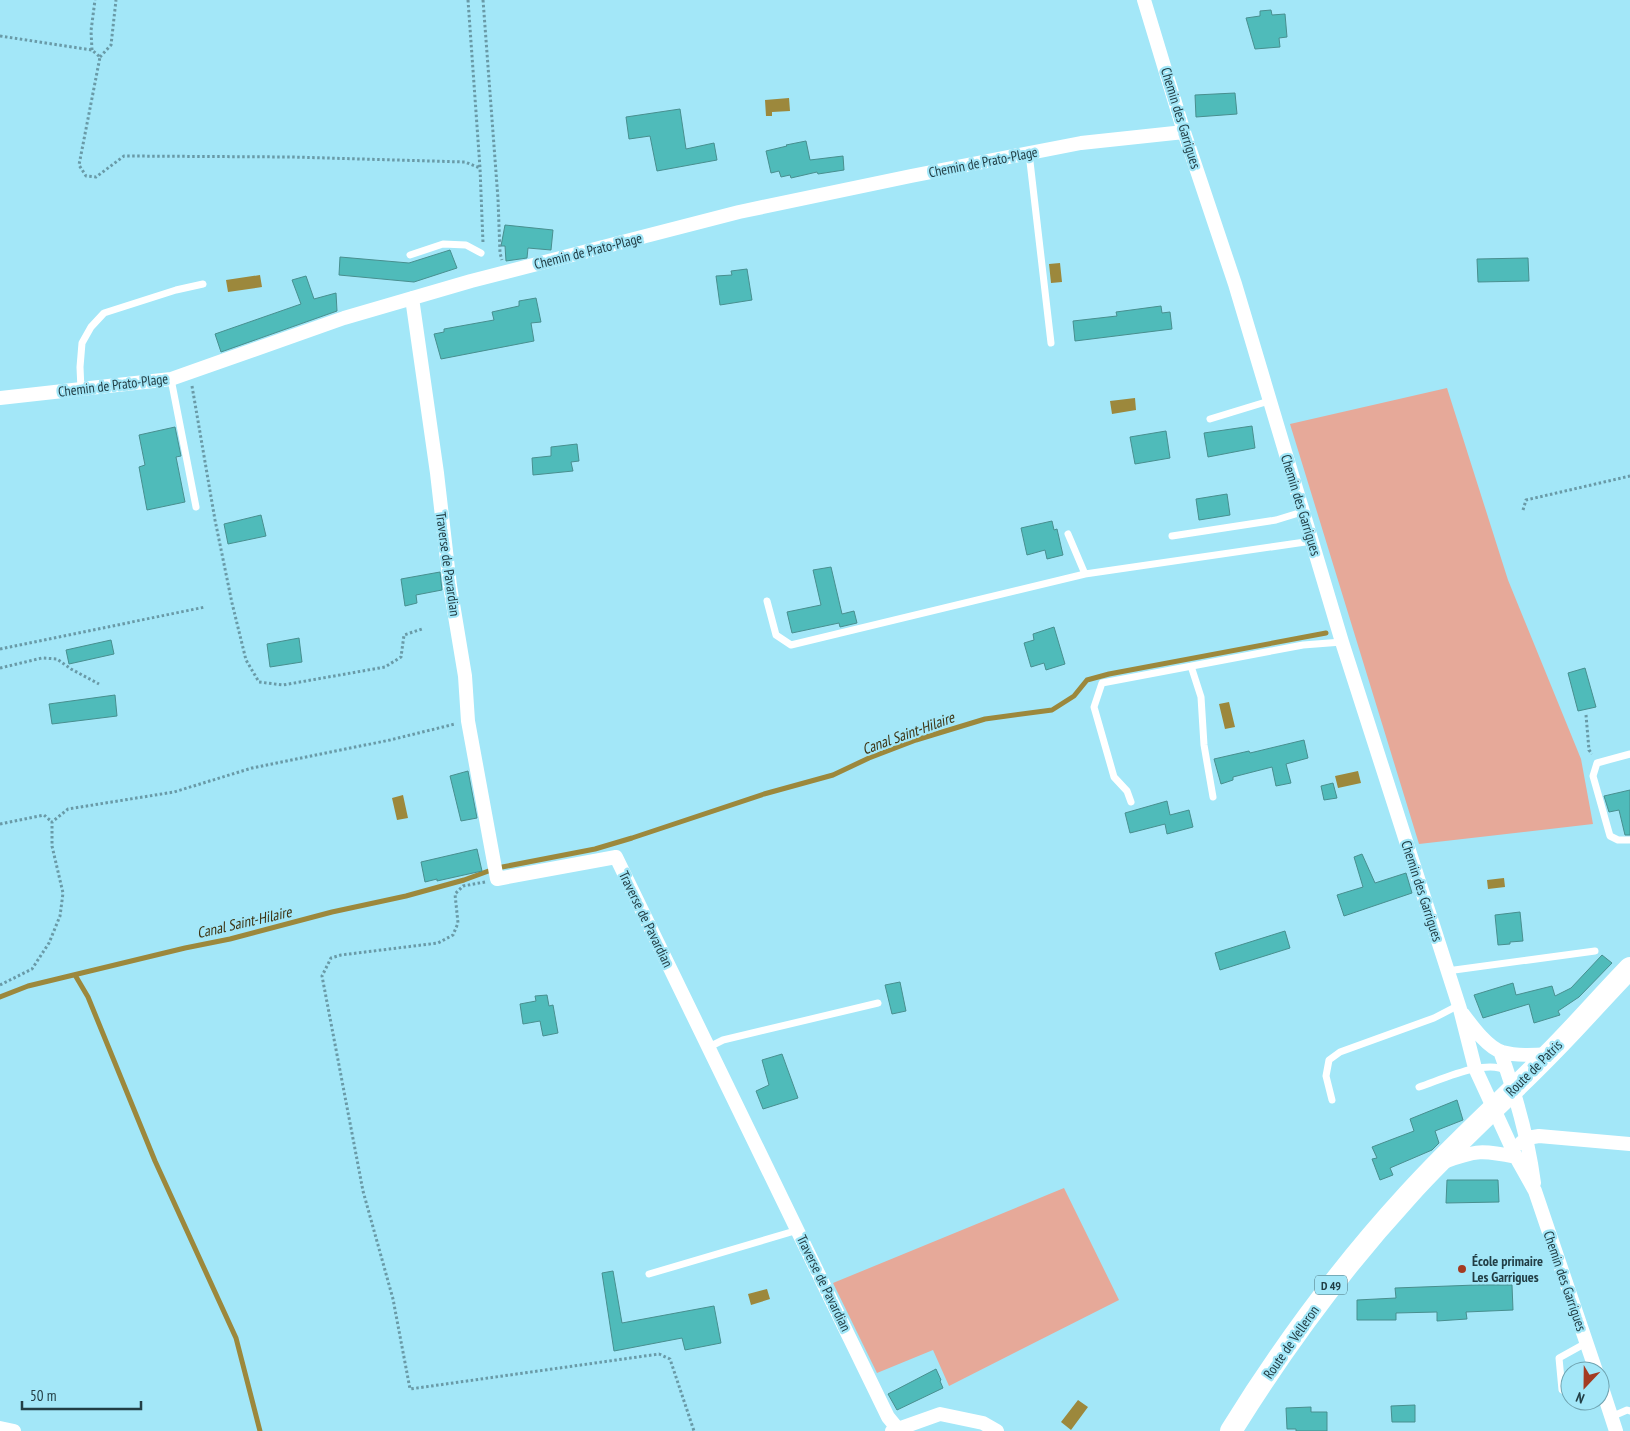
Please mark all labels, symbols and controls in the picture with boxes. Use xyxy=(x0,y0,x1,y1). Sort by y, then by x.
street label: Chemin des Garrigues xyxy=(1157,65,1205,171)
street label: Chemin de Prato-Plage xyxy=(927,143,1039,181)
street label: Chemin de Prato-Plage xyxy=(532,229,644,273)
street label: Chemin de Prato-Plage xyxy=(57,369,169,401)
street label: Chemin des Garrigues xyxy=(1277,452,1325,558)
street label: Traverse de Pavardian xyxy=(432,511,464,617)
water label: Canal Saint-Hilaire xyxy=(859,707,957,758)
street label: Chemin des Garrigues xyxy=(1397,838,1447,944)
street label: Traverse de Pavardian xyxy=(615,868,677,970)
water label: Canal Saint-Hilaire xyxy=(195,902,294,942)
street label: Route de Patris xyxy=(1502,1036,1566,1100)
street label: Chemin des Garrigues xyxy=(1539,1228,1591,1334)
street label: Traverse de Pavardian xyxy=(793,1232,855,1334)
place label: École primaire Les Garrigues xyxy=(1472,1252,1543,1286)
marker: École primaire Les Garrigues xyxy=(1456,1263,1468,1275)
road number: D 49 xyxy=(1315,1276,1347,1294)
street label: Route de Velleron xyxy=(1259,1302,1323,1382)
north arrow xyxy=(1560,1361,1610,1411)
scale bar xyxy=(22,1378,141,1410)
text: 50 m xyxy=(30,1386,56,1405)
text: N xyxy=(1573,1388,1587,1408)

